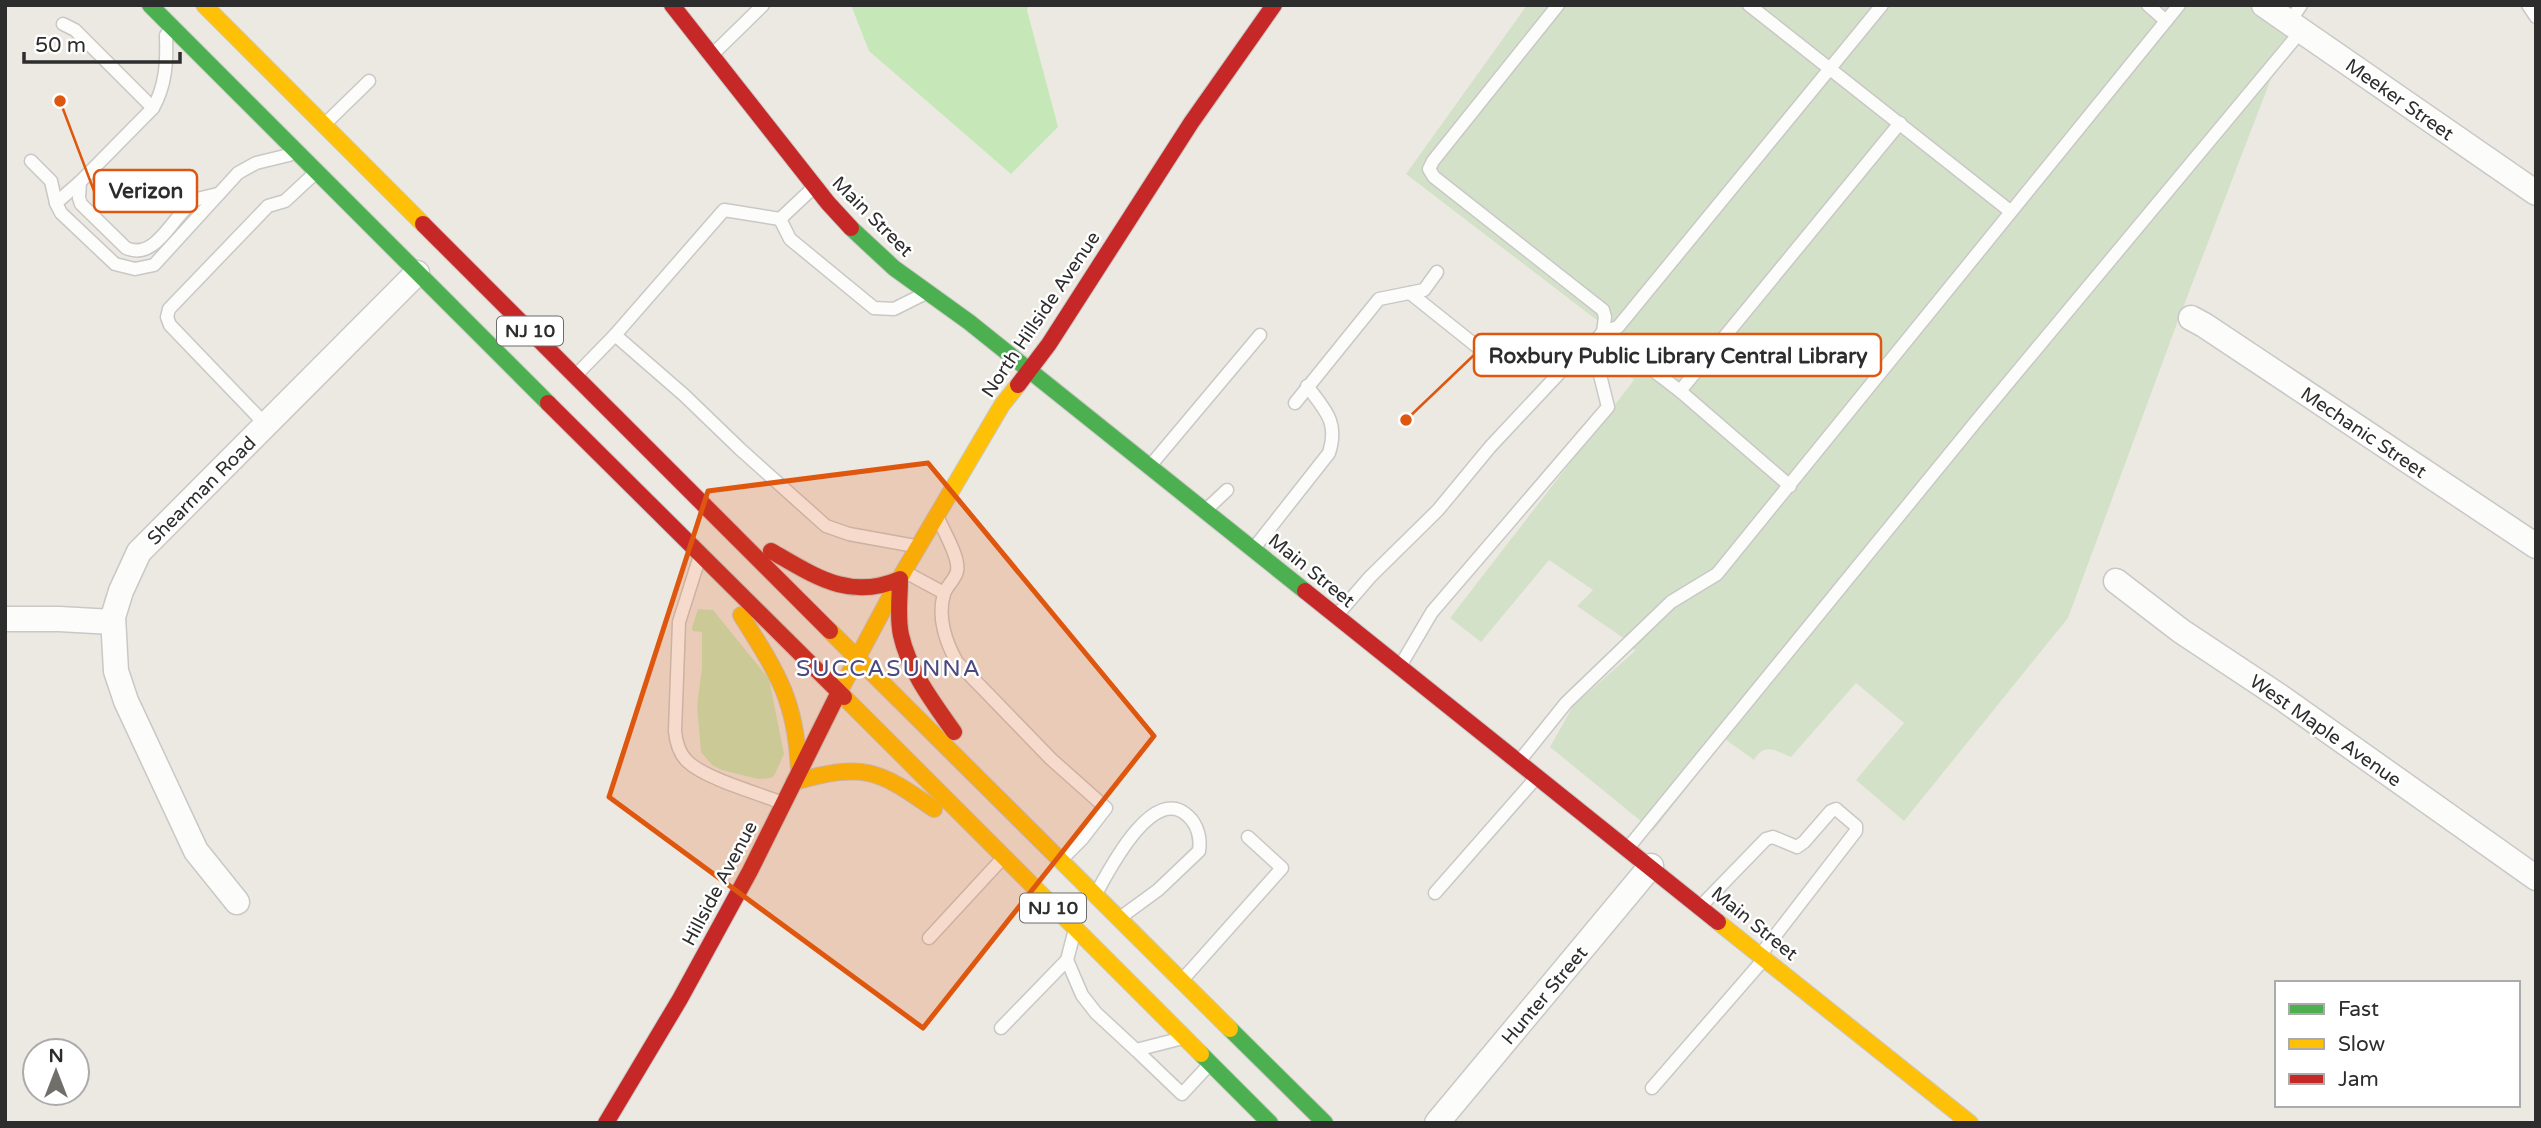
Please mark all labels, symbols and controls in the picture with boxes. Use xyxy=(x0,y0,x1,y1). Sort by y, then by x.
scale bar xyxy=(24,21,180,65)
text: 50 m xyxy=(35,33,86,58)
street label: Meeker Street xyxy=(2341,54,2458,145)
callout: Verizon xyxy=(94,170,197,212)
street label: Main Street xyxy=(828,172,917,261)
text: Verizon xyxy=(109,179,183,204)
street label: North Hillside Avenue xyxy=(977,227,1105,402)
road number: NJ 10 xyxy=(497,316,563,346)
callout: Roxbury Public Library Central Library xyxy=(1474,334,1881,376)
text: Roxbury Public Library Central Library xyxy=(1489,344,1868,369)
street label: Mechanic Street xyxy=(2296,383,2430,483)
street label: Shearman Road xyxy=(143,432,260,549)
street label: Main Street xyxy=(1264,529,1359,612)
district label: SUCCASUNNA xyxy=(796,655,982,683)
street label: West Maple Avenue xyxy=(2245,670,2405,791)
street label: Hillside Avenue xyxy=(678,817,762,950)
street label: Main Street xyxy=(1707,882,1802,965)
road number: NJ 10 xyxy=(1020,894,1086,923)
street label: Hunter Street xyxy=(1497,942,1592,1049)
legend xyxy=(2275,981,2520,1107)
text: Fast xyxy=(2338,997,2379,1022)
text: Slow xyxy=(2338,1032,2386,1057)
north arrow xyxy=(21,1037,91,1107)
text: N xyxy=(48,1045,64,1067)
text: Jam xyxy=(2338,1067,2379,1092)

